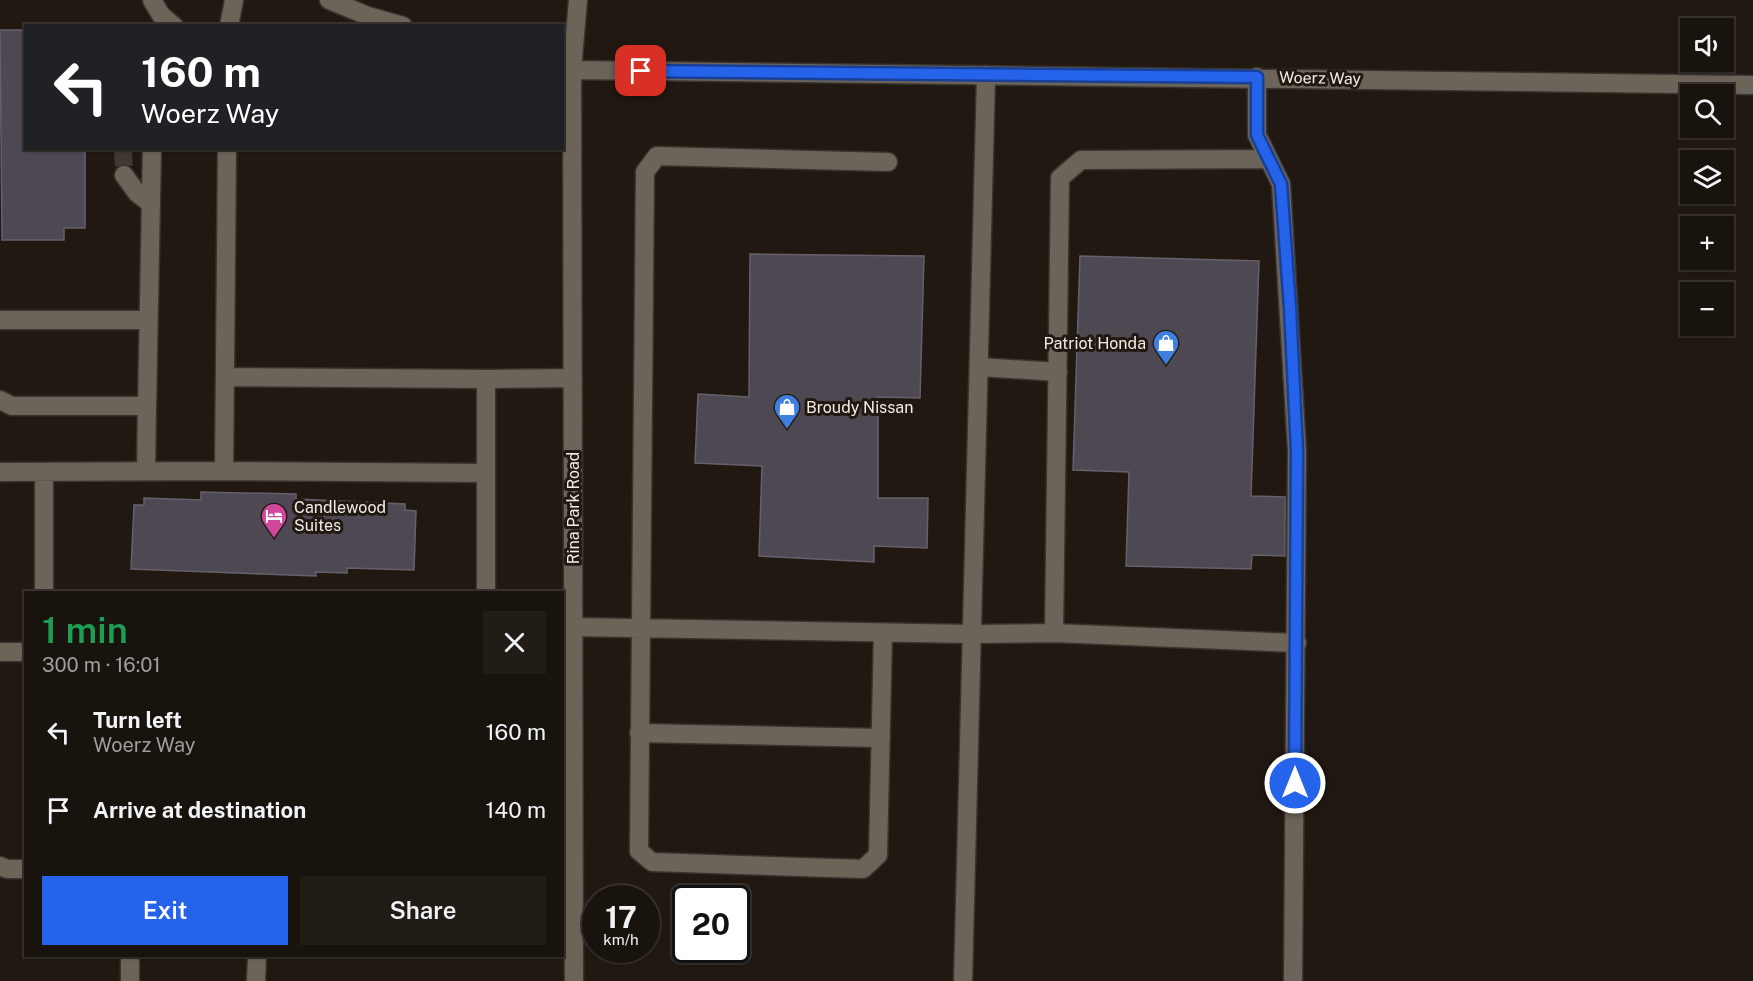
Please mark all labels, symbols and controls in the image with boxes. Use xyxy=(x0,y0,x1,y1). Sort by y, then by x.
map controls xyxy=(1680,18,1734,336)
button: sound xyxy=(1680,18,1734,72)
pin xyxy=(615,45,666,96)
text: 160 m xyxy=(141,47,261,96)
icon: left xyxy=(42,48,120,126)
icon: arrive xyxy=(624,54,657,87)
street label: Woerz Way xyxy=(1279,68,1362,88)
button: search xyxy=(1680,84,1734,138)
text: Woerz Way xyxy=(141,97,279,129)
button: layers xyxy=(1680,150,1734,204)
button: + xyxy=(1680,216,1734,270)
button: − xyxy=(1680,282,1734,336)
shop icon: Patriot Honda xyxy=(1151,328,1181,366)
place label: Patriot Honda xyxy=(1043,334,1146,353)
shop icon: Broudy Nissan xyxy=(772,392,802,430)
place label: Broudy Nissan xyxy=(806,398,913,417)
street label: Rina Park Road xyxy=(564,452,583,564)
place label: Candlewood Suites xyxy=(294,498,386,535)
hotel icon: Candlewood Suites xyxy=(259,501,289,539)
text: 1 min xyxy=(42,609,128,651)
button: close xyxy=(483,611,546,674)
text: 300 m · 16:01 xyxy=(42,653,161,677)
text: Turn left xyxy=(93,707,182,733)
icon: left xyxy=(42,716,75,749)
text: 160 m xyxy=(486,719,546,745)
text: Woerz Way xyxy=(93,733,195,757)
position arrow xyxy=(1263,751,1327,815)
icon: arrive xyxy=(42,794,75,827)
text: Arrive at destination xyxy=(93,797,306,823)
text: 140 m xyxy=(485,797,546,823)
button: Exit xyxy=(42,876,288,945)
button: Share xyxy=(300,876,546,945)
speed limit sign: 20 xyxy=(672,885,750,963)
text: 17 xyxy=(605,899,637,935)
text: km/h xyxy=(603,931,639,948)

